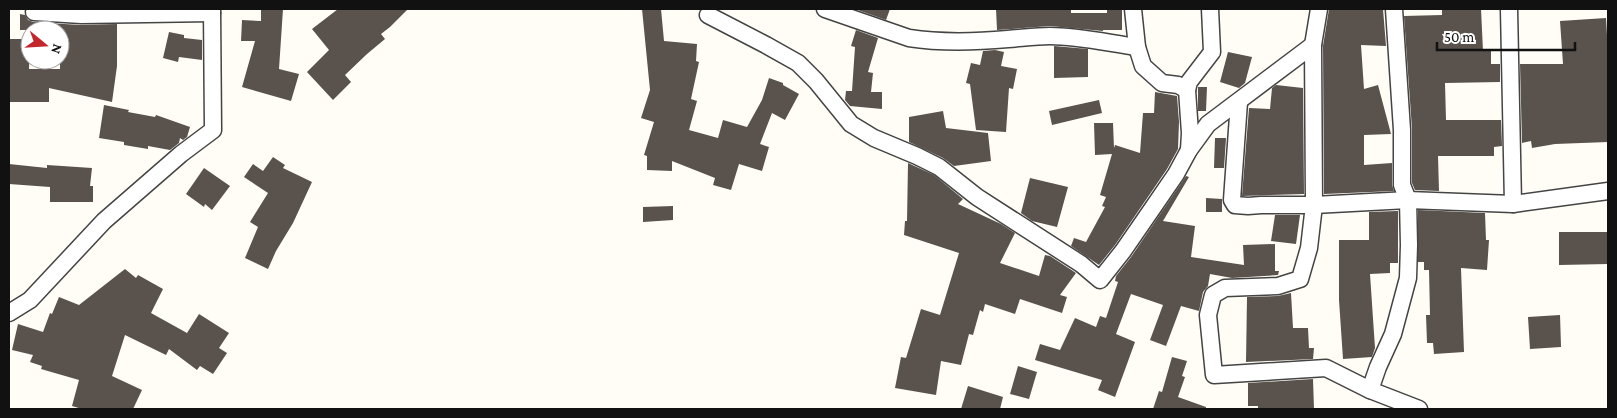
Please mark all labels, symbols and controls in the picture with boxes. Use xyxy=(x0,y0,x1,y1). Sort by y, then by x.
north arrow xyxy=(20,20,70,70)
scale bar xyxy=(1437,20,1574,52)
text: 50 m xyxy=(1444,29,1474,45)
text: N xyxy=(48,42,66,56)

